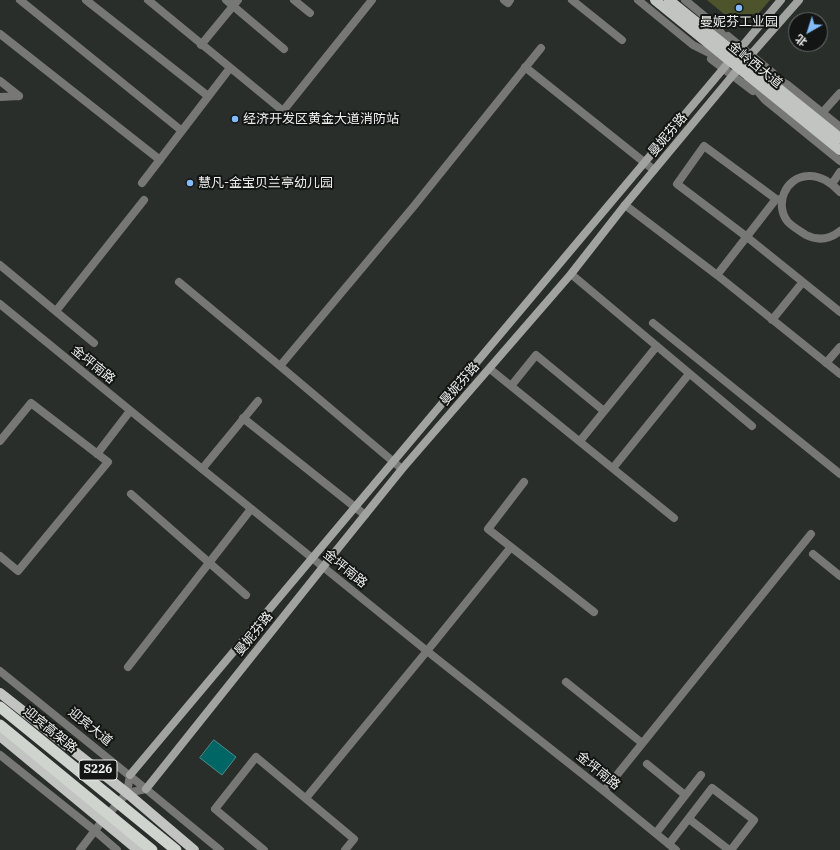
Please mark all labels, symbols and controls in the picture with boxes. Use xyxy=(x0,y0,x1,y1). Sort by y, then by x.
marker: 曼妮芬工业园 xyxy=(734,3,744,13)
north arrow xyxy=(788,12,828,52)
place label: 曼妮芬工业园 xyxy=(700,14,778,30)
text: 北 xyxy=(792,32,810,49)
street label: 金岭西大道 xyxy=(725,38,785,92)
street label: 曼妮芬路 xyxy=(645,110,691,160)
place label: 经济开发区黄金大道消防站 xyxy=(243,111,399,127)
marker: 经济开发区黄金大道消防站 xyxy=(230,114,240,124)
place label: 慧凡-金宝贝兰亭幼儿园 xyxy=(198,175,333,191)
marker: 慧凡-金宝贝兰亭幼儿园 xyxy=(185,178,195,188)
street label: 金坪南路 xyxy=(68,343,118,387)
street label: 曼妮芬路 xyxy=(437,359,483,409)
street label: 金坪南路 xyxy=(320,547,370,591)
street label: 曼妮芬路 xyxy=(232,609,276,659)
street label: 迎宾高架路 xyxy=(20,703,80,757)
street label: 迎宾大道 xyxy=(65,705,115,749)
street label: 金坪南路 xyxy=(573,749,623,793)
road number: S226 xyxy=(79,760,117,780)

